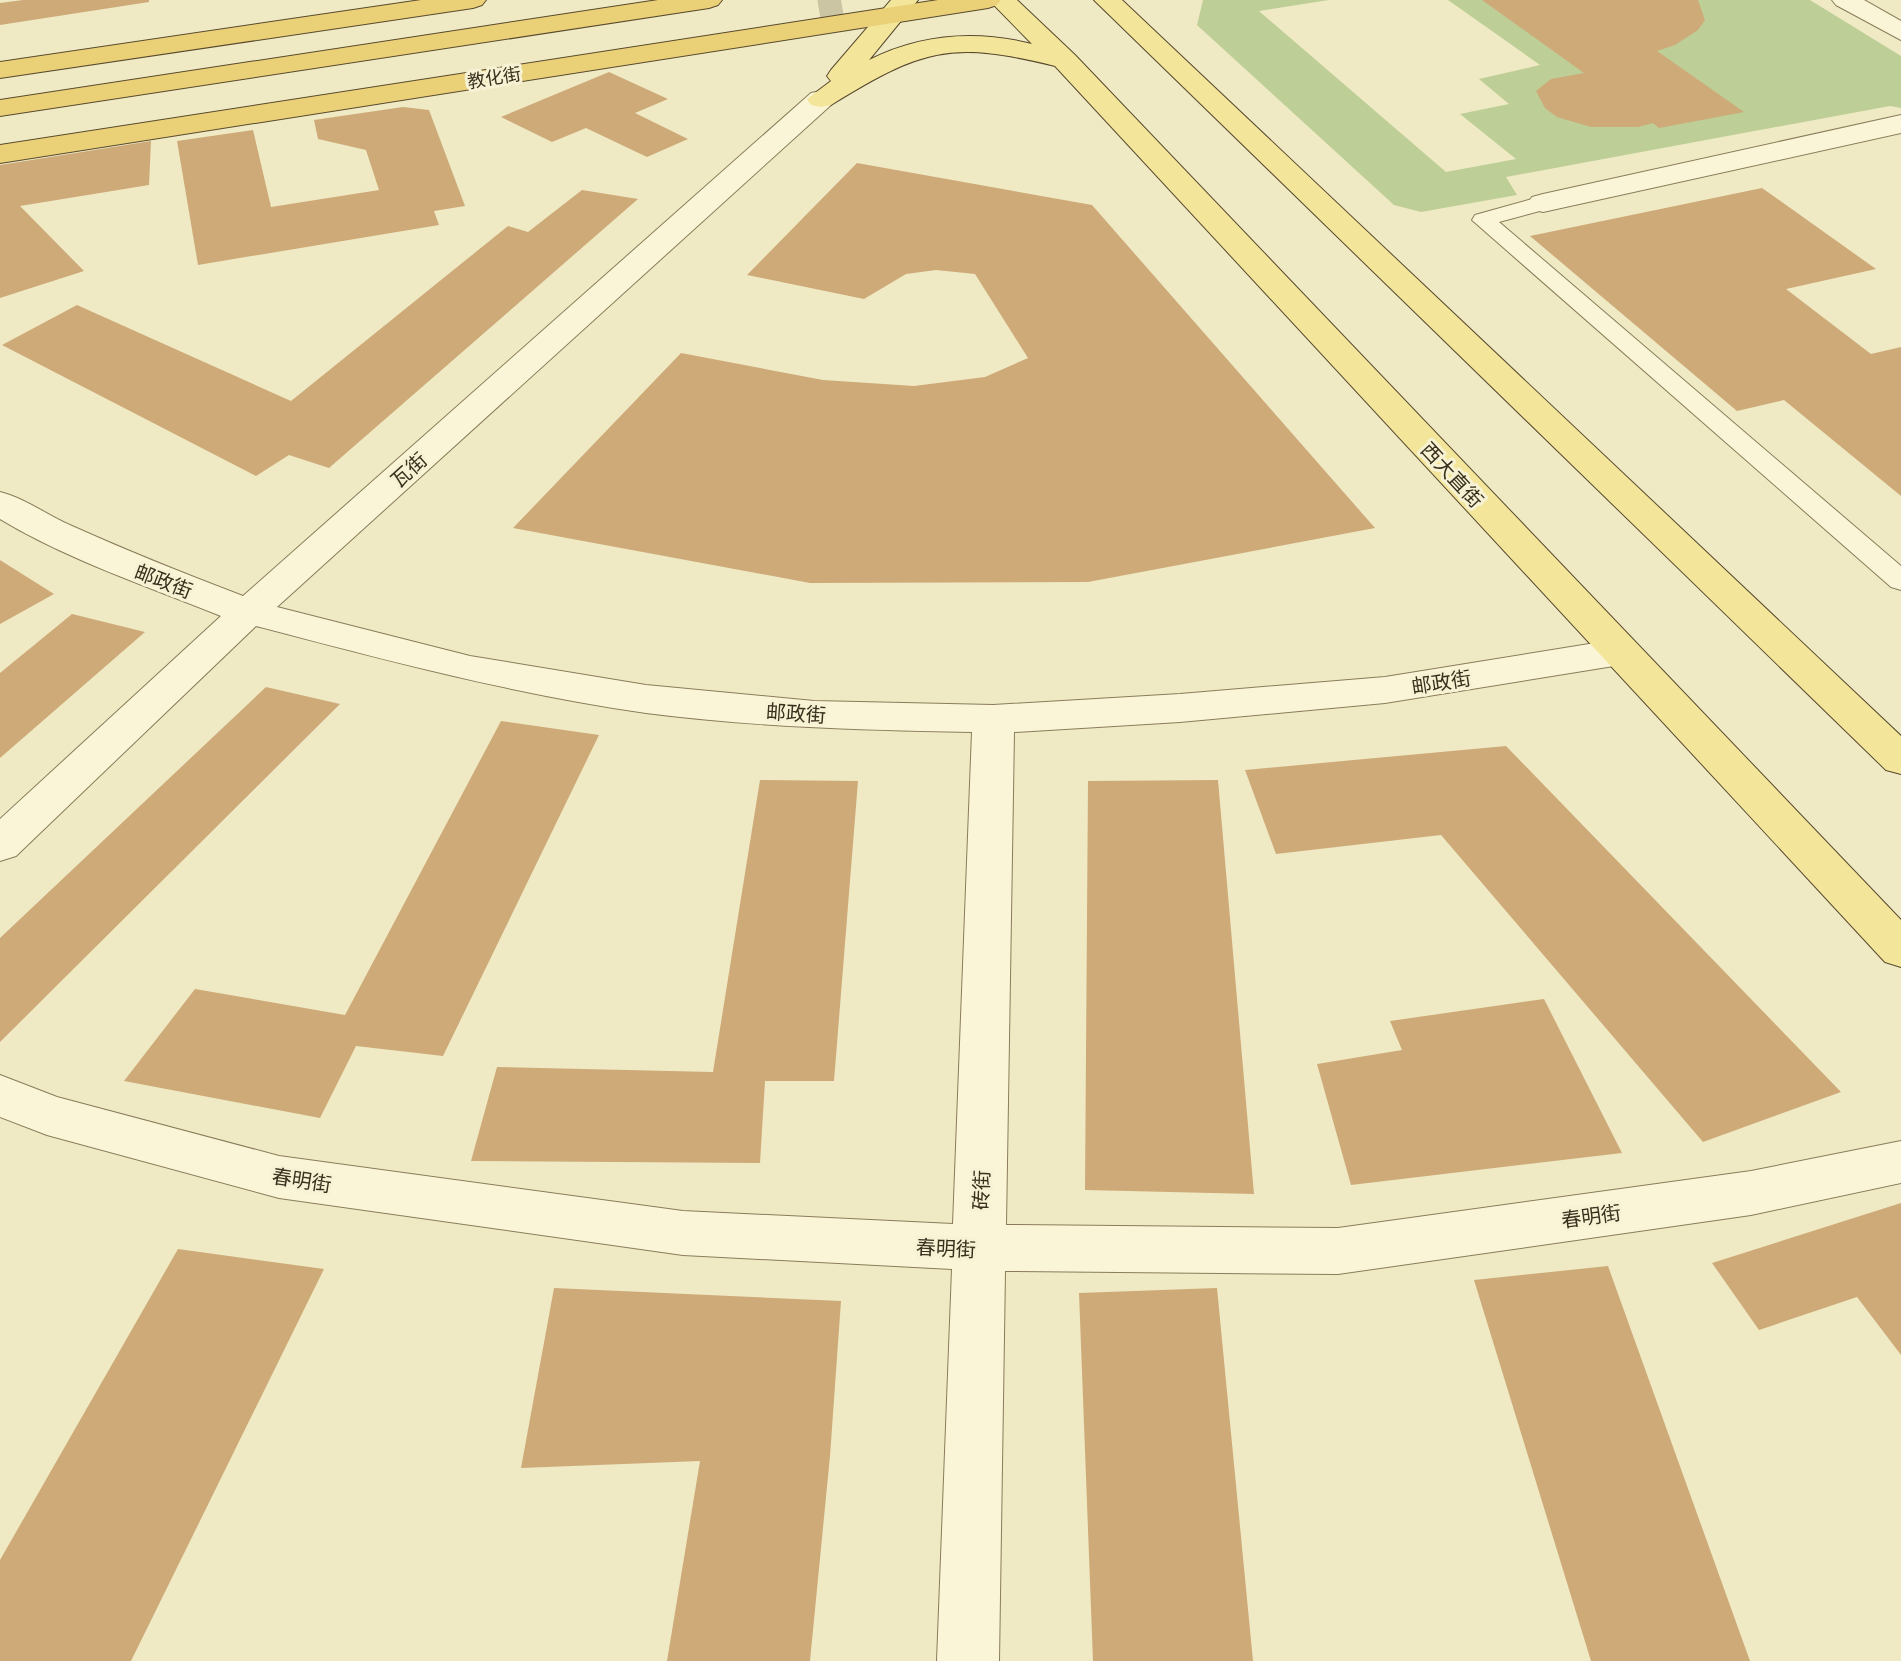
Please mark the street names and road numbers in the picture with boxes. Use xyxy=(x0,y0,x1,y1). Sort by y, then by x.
street label: 教化街 xyxy=(465,61,523,93)
street label: 西大直街 xyxy=(1416,436,1490,512)
street label: 瓦街 xyxy=(384,446,432,492)
street label: 邮政街 xyxy=(131,557,197,603)
street label: 邮政街 xyxy=(1409,663,1473,699)
street label: 邮政街 xyxy=(765,696,827,728)
street label: 春明街 xyxy=(270,1161,334,1197)
street label: 砖街 xyxy=(966,1170,994,1210)
street label: 春明街 xyxy=(1559,1197,1623,1233)
street label: 春明街 xyxy=(915,1232,977,1262)

